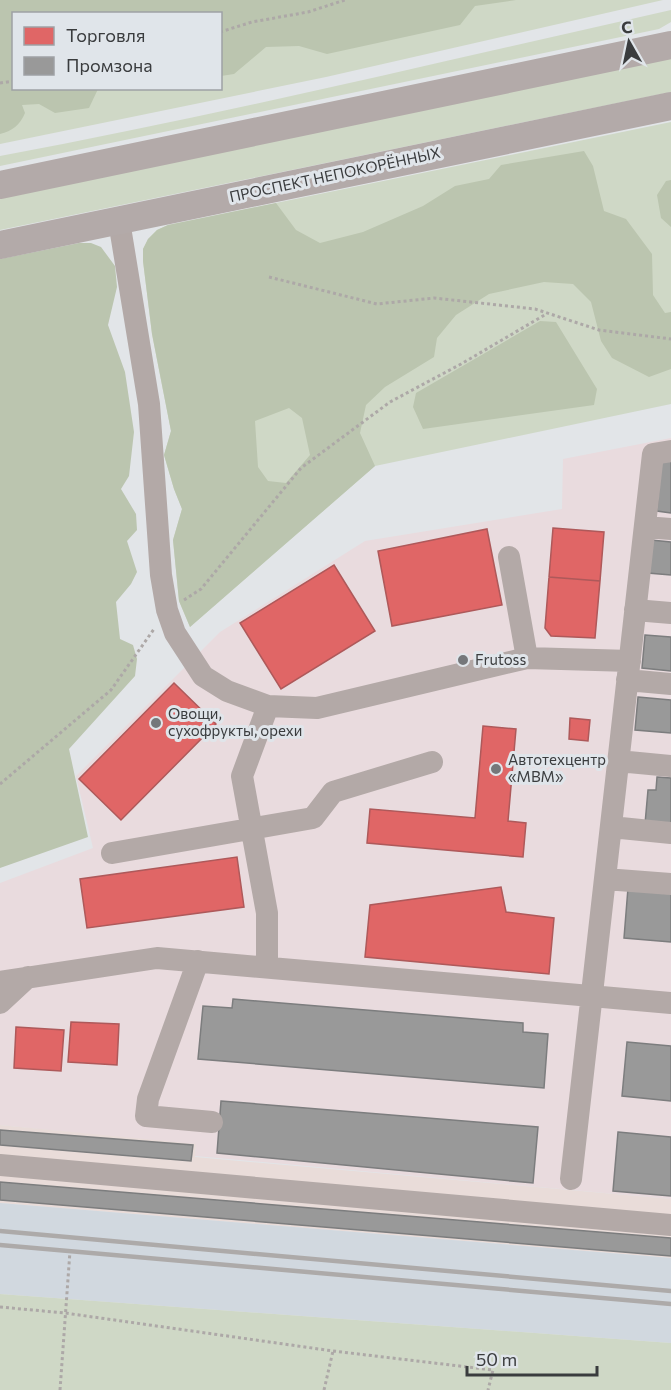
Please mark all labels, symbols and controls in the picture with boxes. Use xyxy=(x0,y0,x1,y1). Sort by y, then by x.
legend xyxy=(12,12,222,90)
north arrow xyxy=(599,12,659,72)
text: С xyxy=(620,16,634,37)
text: Торговля xyxy=(66,24,145,46)
text: Промзона xyxy=(66,54,153,76)
street label: ПРОСПЕКТ НЕПОКОРЁННЫХ xyxy=(228,143,442,205)
place label: Frutoss xyxy=(475,650,526,668)
marker: Frutoss xyxy=(456,653,470,667)
place label: Овощи, сухофрукты, орехи xyxy=(168,704,302,739)
marker: Овощи, сухофрукты, орехи xyxy=(149,716,163,730)
place label: Автотехцентр «МВМ» xyxy=(508,750,606,785)
marker: Автотехцентр «МВМ» xyxy=(489,762,503,776)
scale bar xyxy=(467,1339,598,1377)
text: 50 m xyxy=(476,1348,517,1370)

